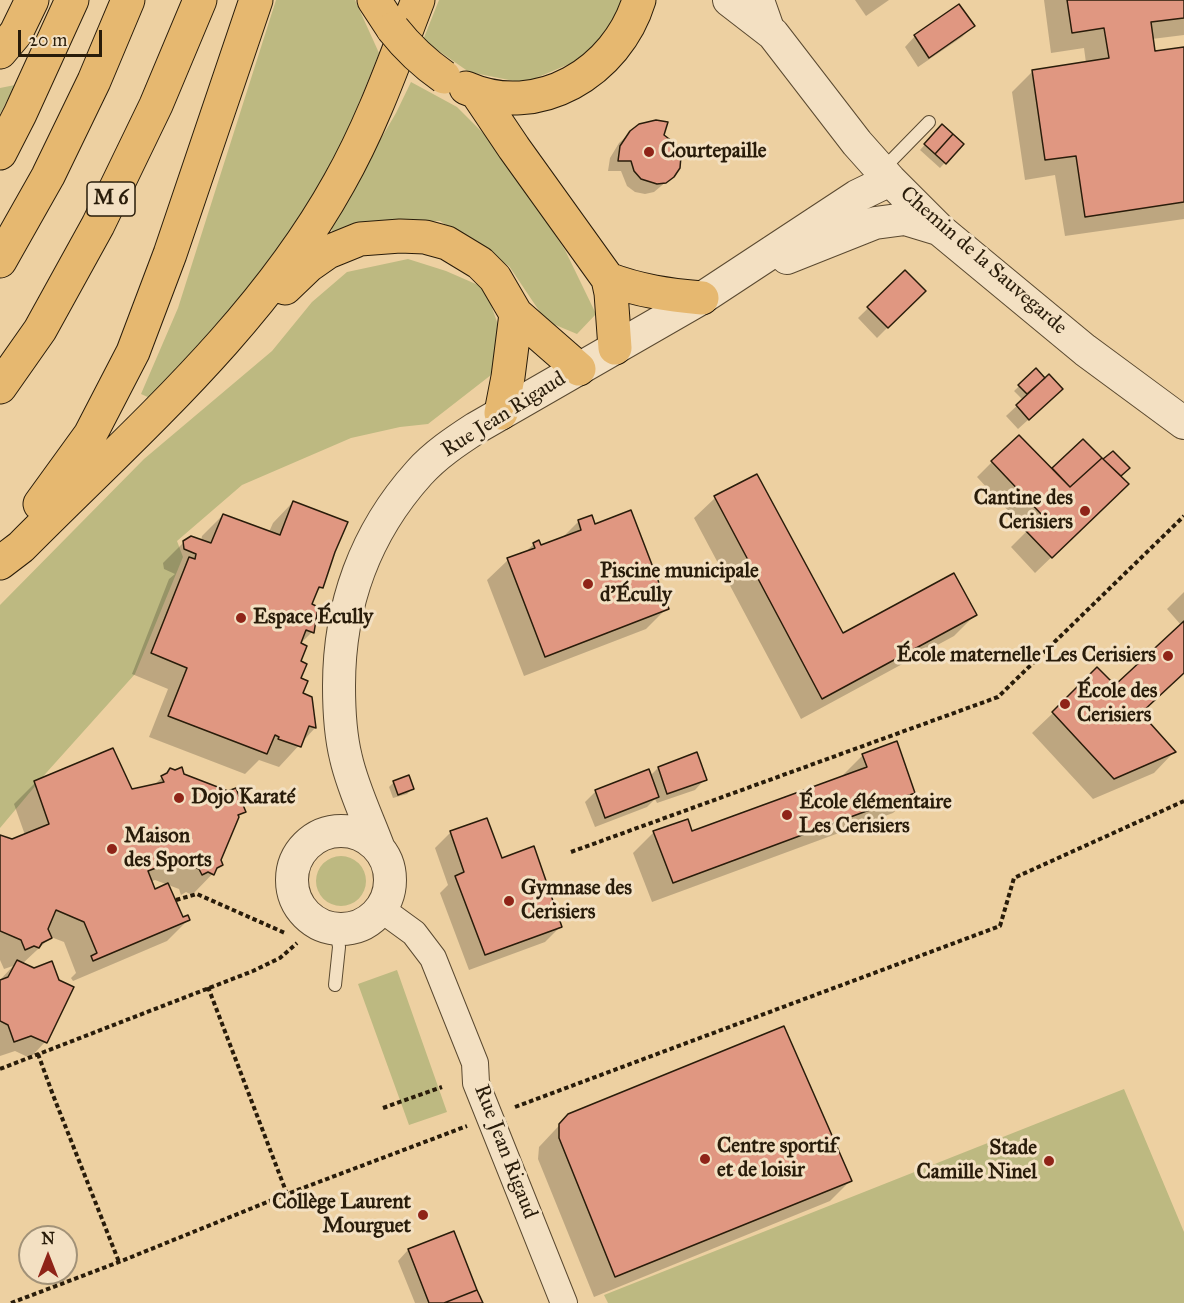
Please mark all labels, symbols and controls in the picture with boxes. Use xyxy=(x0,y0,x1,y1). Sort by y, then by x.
scale bar xyxy=(21,18,105,56)
text: 20 m xyxy=(29,29,67,51)
place label: Courtepaille xyxy=(661,139,766,165)
marker: Courtepaille xyxy=(642,145,656,159)
road number: M 6 xyxy=(87,182,135,216)
street label: Chemin de la Sauvegarde xyxy=(894,182,1072,340)
street label: Rue Jean Rigaud xyxy=(437,367,571,463)
place label: Cantine des Cerisiers xyxy=(974,486,1073,536)
marker: Cantine des Cerisiers xyxy=(1078,504,1092,518)
place label: Piscine municipale d'Écully xyxy=(600,559,759,609)
marker: Piscine municipale d'Écully xyxy=(581,577,595,591)
place label: Espace Écully xyxy=(253,605,373,631)
marker: Espace Écully xyxy=(234,611,248,625)
place label: École maternelle Les Cerisiers xyxy=(897,643,1156,669)
marker: École maternelle Les Cerisiers xyxy=(1161,649,1175,663)
place label: École des Cerisiers xyxy=(1077,679,1157,729)
marker: École des Cerisiers xyxy=(1058,697,1072,711)
place label: Dojo Karaté xyxy=(191,785,295,811)
place label: École élémentaire Les Cerisiers xyxy=(799,790,952,840)
marker: Dojo Karaté xyxy=(172,791,186,805)
marker: École élémentaire Les Cerisiers xyxy=(780,808,794,822)
place label: Maison des Sports xyxy=(124,824,212,874)
marker: Maison des Sports xyxy=(105,842,119,856)
place label: Gymnase des Cerisiers xyxy=(521,876,632,926)
marker: Gymnase des Cerisiers xyxy=(502,894,516,908)
street label: Rue Jean Rigaud xyxy=(468,1081,542,1223)
place label: Centre sportif et de loisir xyxy=(717,1134,837,1184)
place label: Stade Camille Ninel xyxy=(917,1136,1037,1186)
marker: Centre sportif et de loisir xyxy=(698,1152,712,1166)
marker: Stade Camille Ninel xyxy=(1042,1154,1056,1168)
place label: Collège Laurent Mourguet xyxy=(272,1190,411,1240)
marker: Collège Laurent Mourguet xyxy=(416,1208,430,1222)
north arrow xyxy=(18,1225,78,1285)
text: N xyxy=(41,1229,55,1248)

